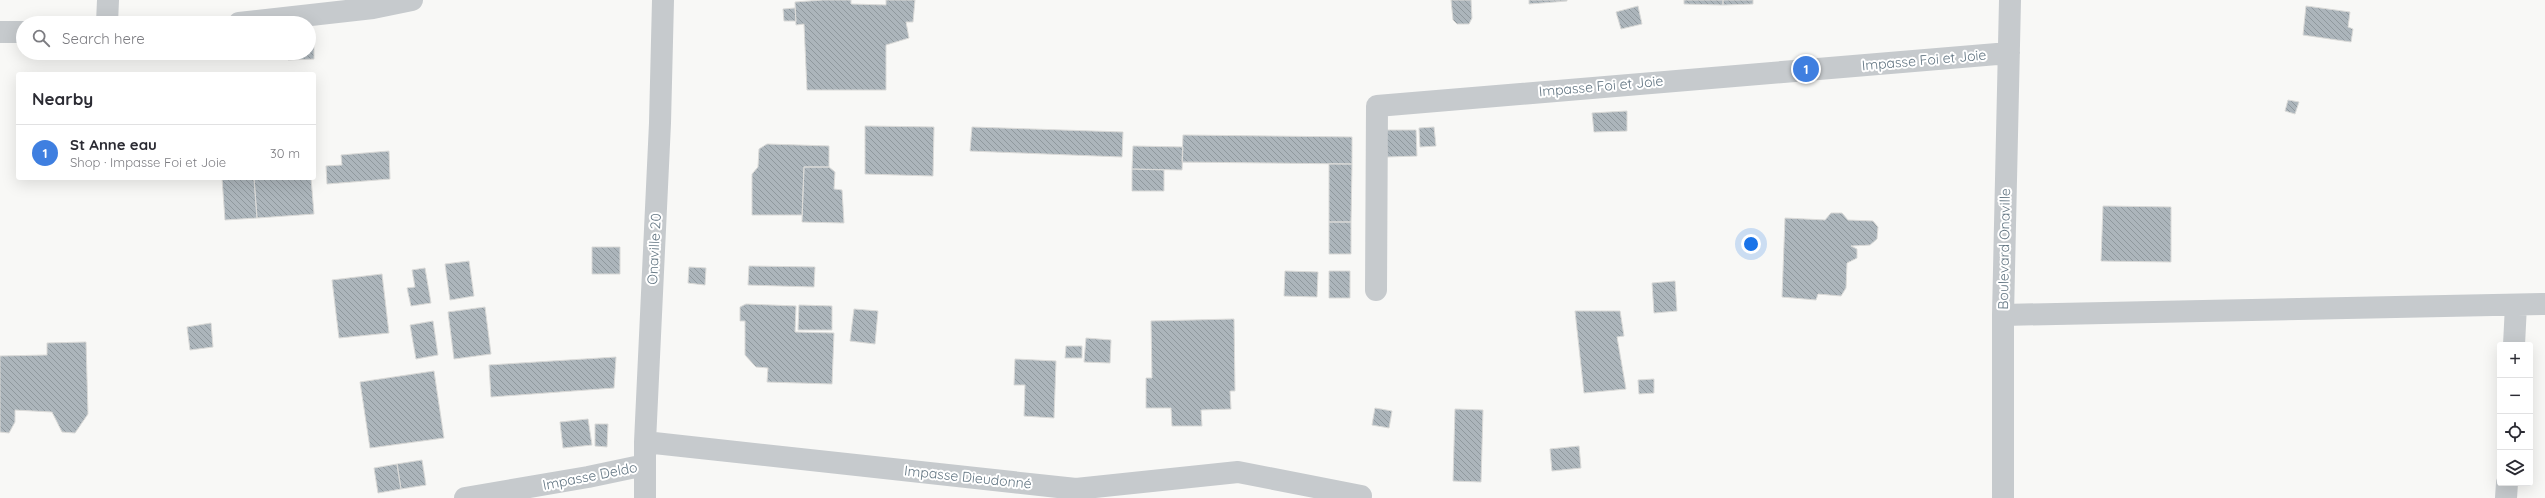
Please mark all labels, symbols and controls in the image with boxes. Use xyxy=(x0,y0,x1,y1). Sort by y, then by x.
search box xyxy=(16,16,316,60)
icon: search xyxy=(30,27,52,49)
text: Search here xyxy=(62,29,145,48)
street label: Impasse Foi et Joie xyxy=(1861,46,1987,74)
pin: 1 xyxy=(1793,54,1819,84)
street label: Impasse Foi et Joie xyxy=(1538,72,1664,100)
text: Nearby xyxy=(32,88,93,109)
text: St Anne eau xyxy=(70,135,157,154)
text: 1 xyxy=(42,145,48,161)
text: 30 m xyxy=(270,145,300,161)
text: Shop · Impasse Foi et Joie xyxy=(70,154,226,170)
street label: Boulevard Onaville xyxy=(1994,188,2014,310)
street label: Onaville 20 xyxy=(643,213,665,285)
your location xyxy=(1741,234,1761,254)
map controls xyxy=(2497,342,2533,486)
button: + xyxy=(2497,342,2533,378)
button: − xyxy=(2497,378,2533,414)
button: locate xyxy=(2497,414,2533,450)
button: layers xyxy=(2497,450,2533,486)
street label: Impasse Deldo xyxy=(541,458,639,494)
street label: Impasse Dieudonné xyxy=(903,461,1033,493)

